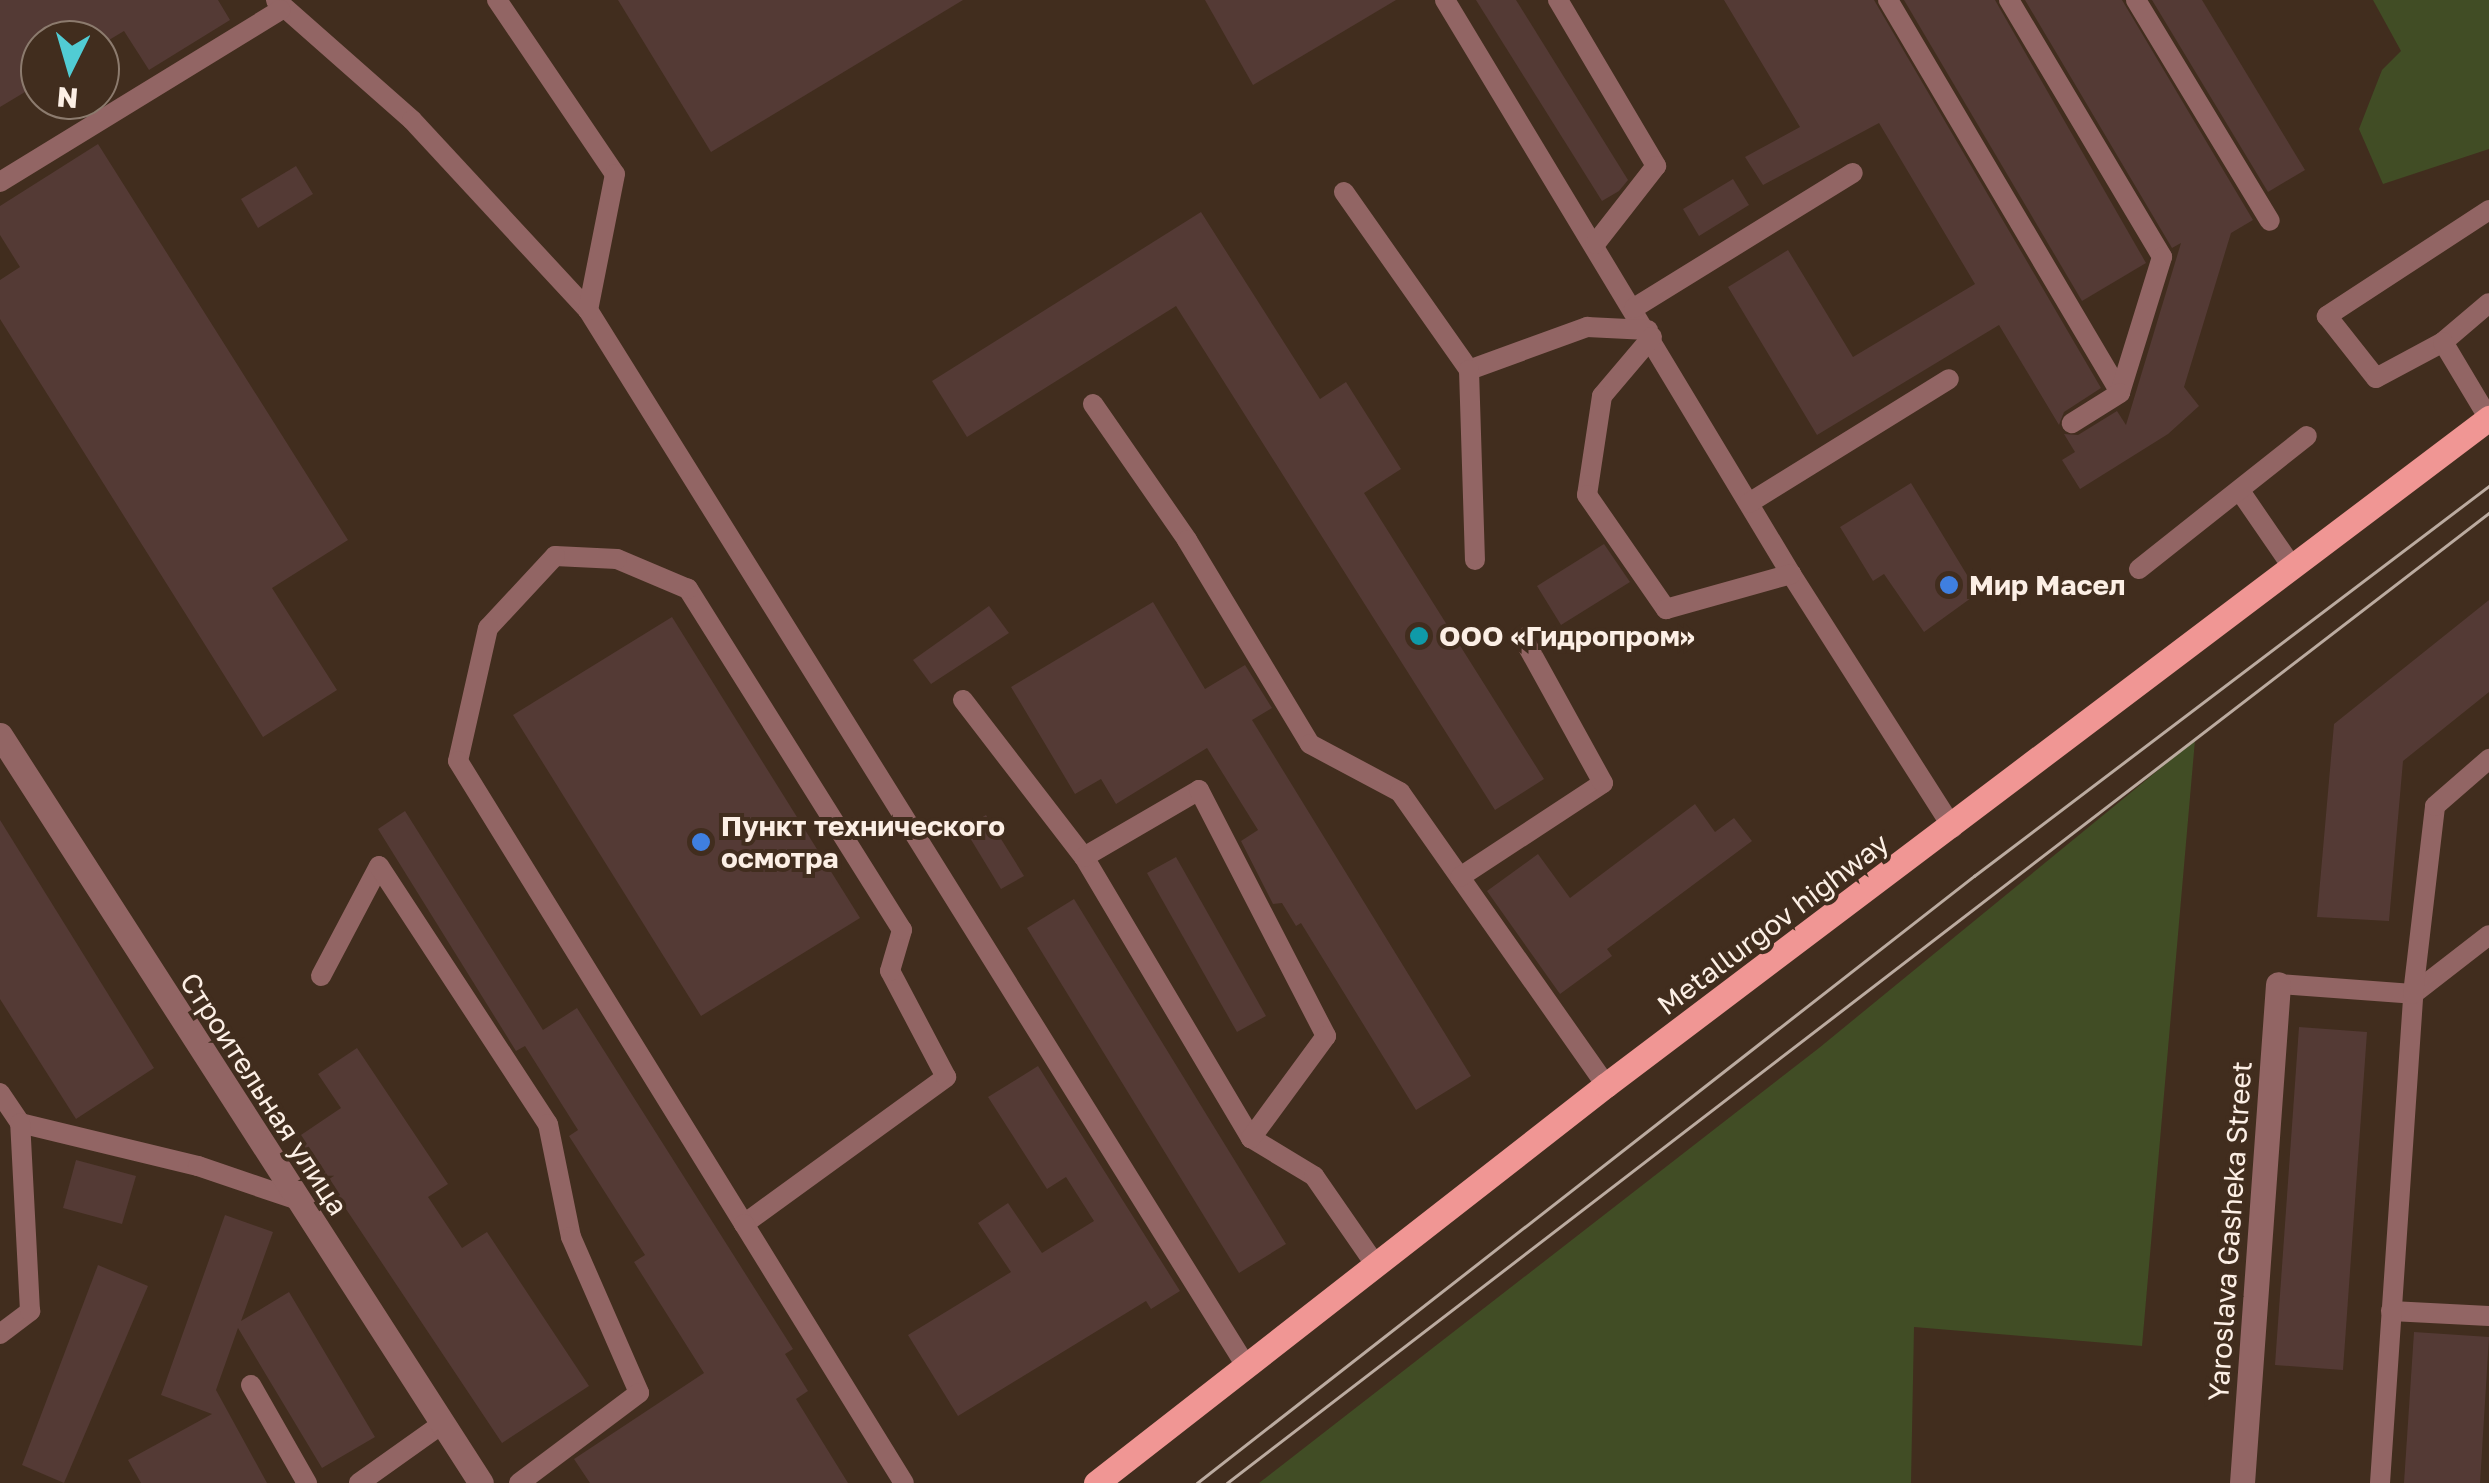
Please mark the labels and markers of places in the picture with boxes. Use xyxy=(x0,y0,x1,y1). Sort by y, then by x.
place label: Мир Масел xyxy=(1969,568,2125,602)
marker: Мир Масел xyxy=(1938,574,1960,596)
place label: ООО «Гидропром» xyxy=(1439,619,1695,653)
marker: ООО «Гидропром» xyxy=(1408,625,1430,647)
place label: Пункт технического осмотра xyxy=(721,809,1005,875)
marker: Пункт технического осмотра xyxy=(690,831,712,853)

